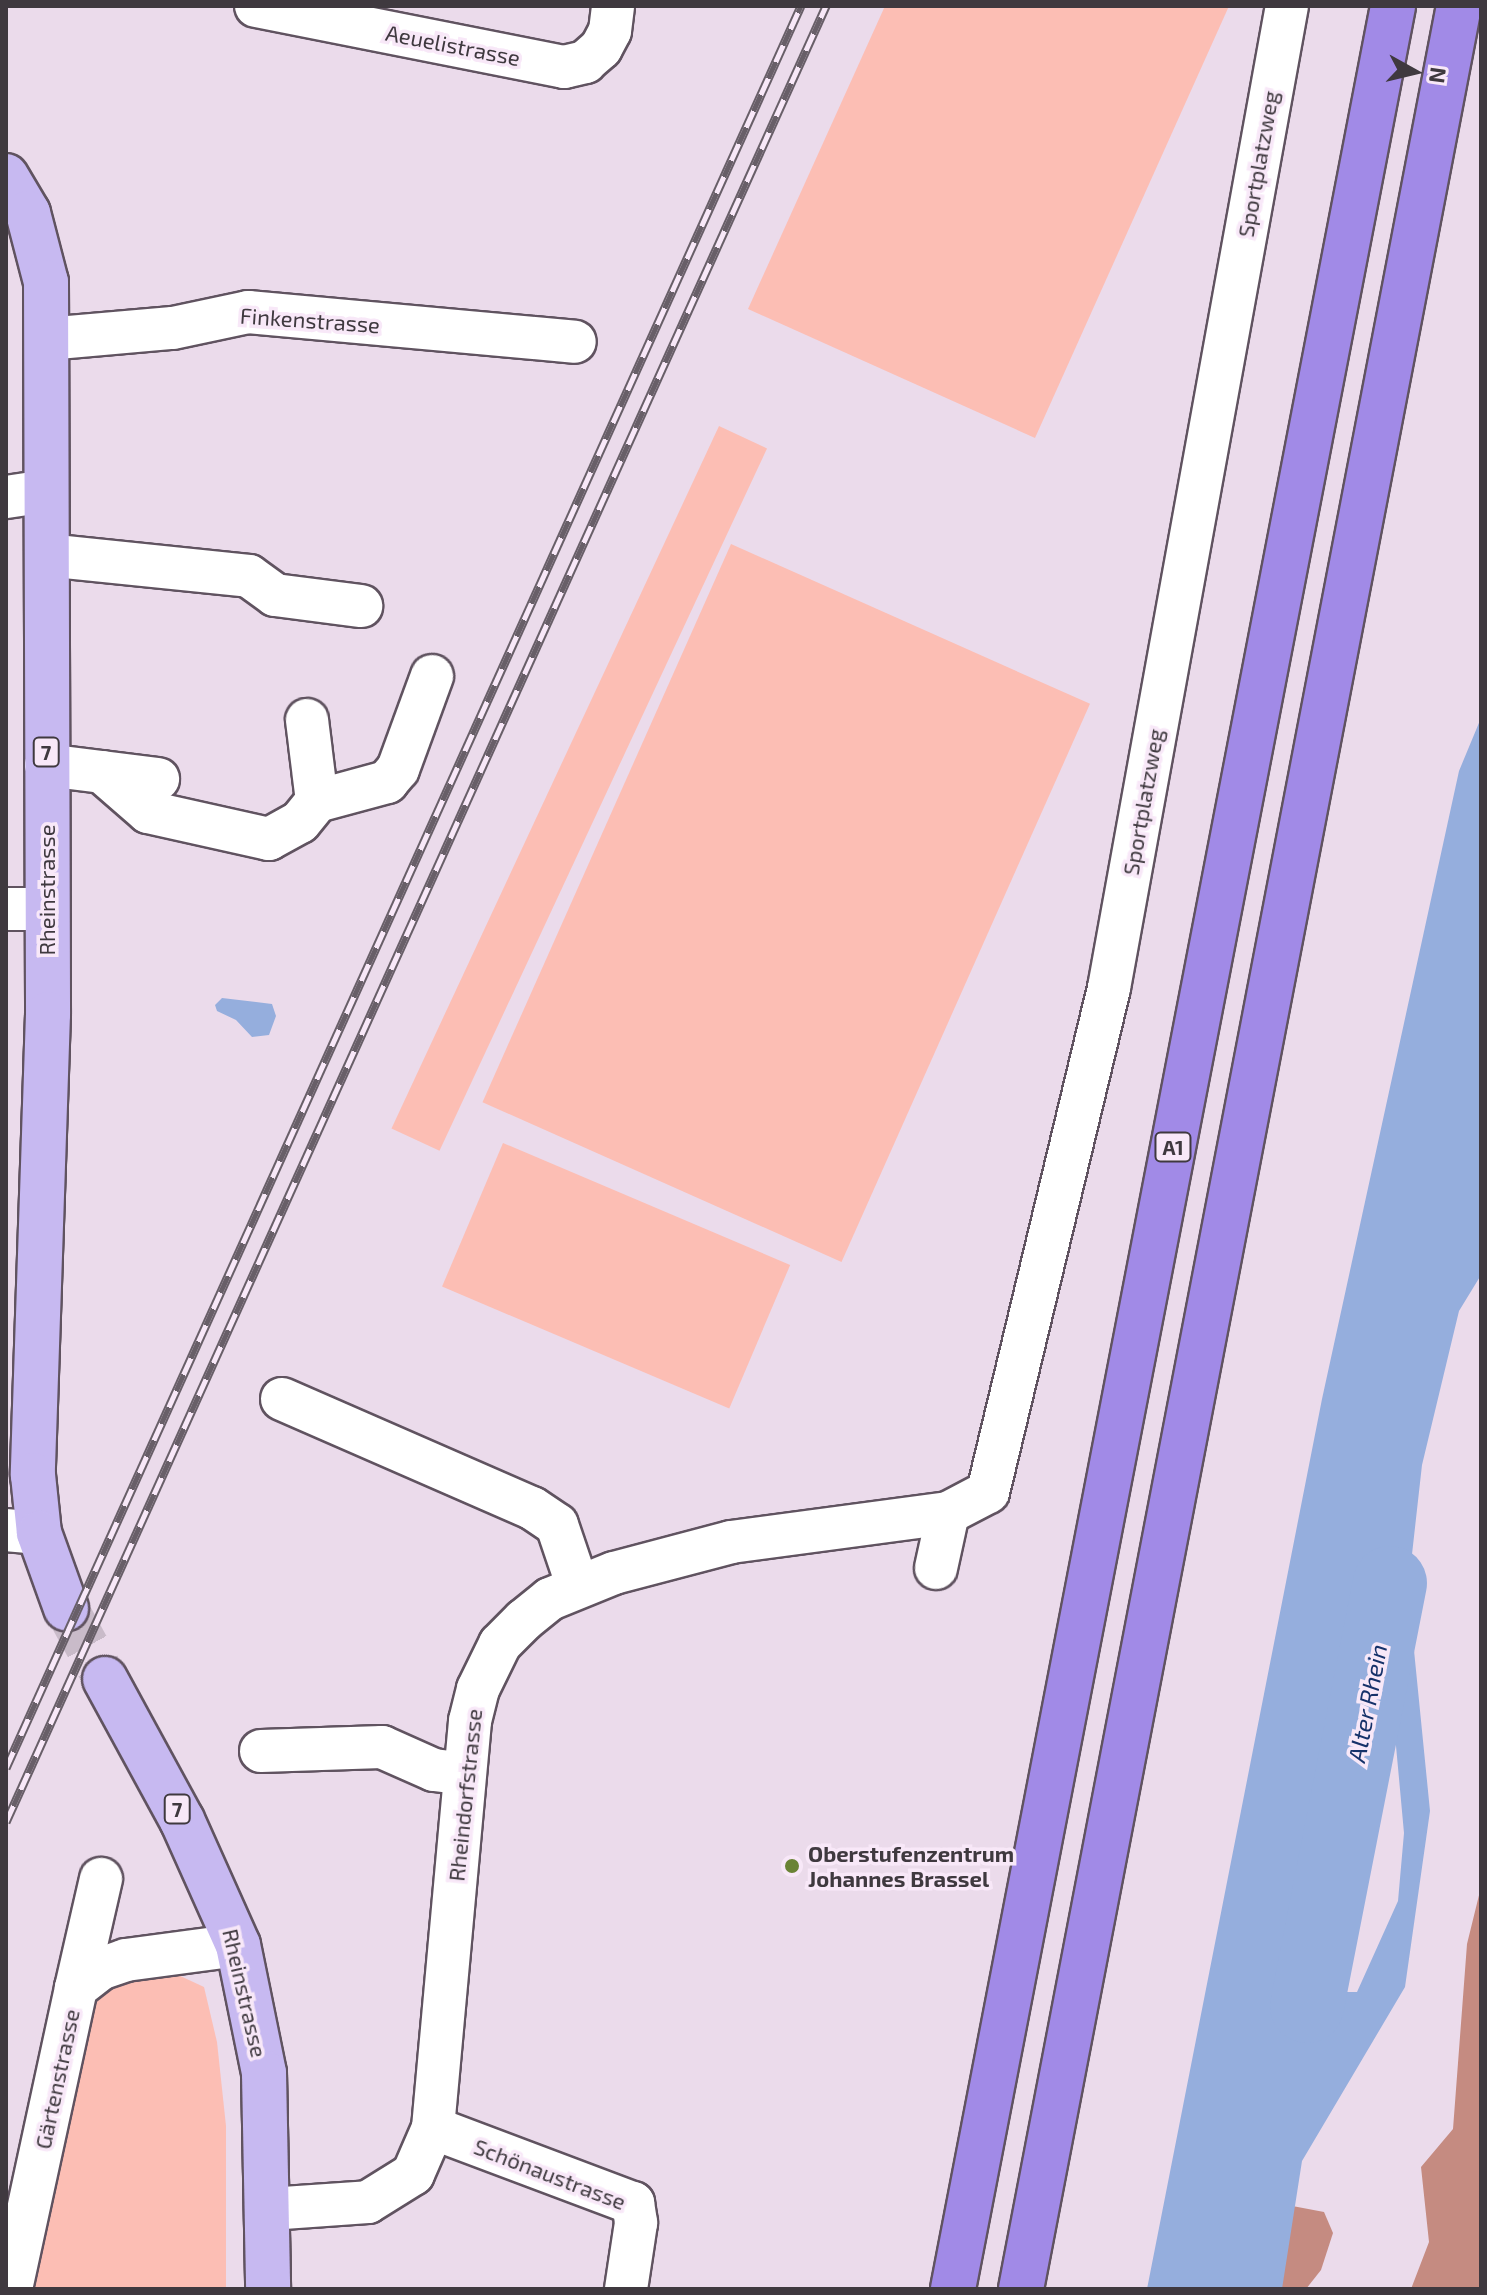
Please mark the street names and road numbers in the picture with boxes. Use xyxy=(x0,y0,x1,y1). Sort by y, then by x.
street label: Aeuelistrasse xyxy=(384,19,522,71)
street label: Sportplatzweg xyxy=(1232,89,1284,239)
street label: Finkenstrasse xyxy=(239,302,381,338)
street label: Sportplatzweg xyxy=(1117,727,1169,877)
road number: 7 xyxy=(32,736,60,768)
street label: Rheinstrasse xyxy=(34,824,60,956)
road number: A1 xyxy=(1153,1131,1193,1163)
street label: Rheindorfstrasse xyxy=(443,1707,487,1883)
road number: 7 xyxy=(163,1793,191,1825)
street label: Rheinstrasse xyxy=(217,1926,273,2060)
street label: Gärtenstrasse xyxy=(29,2007,85,2151)
street label: Schönaustrasse xyxy=(470,2133,630,2215)

